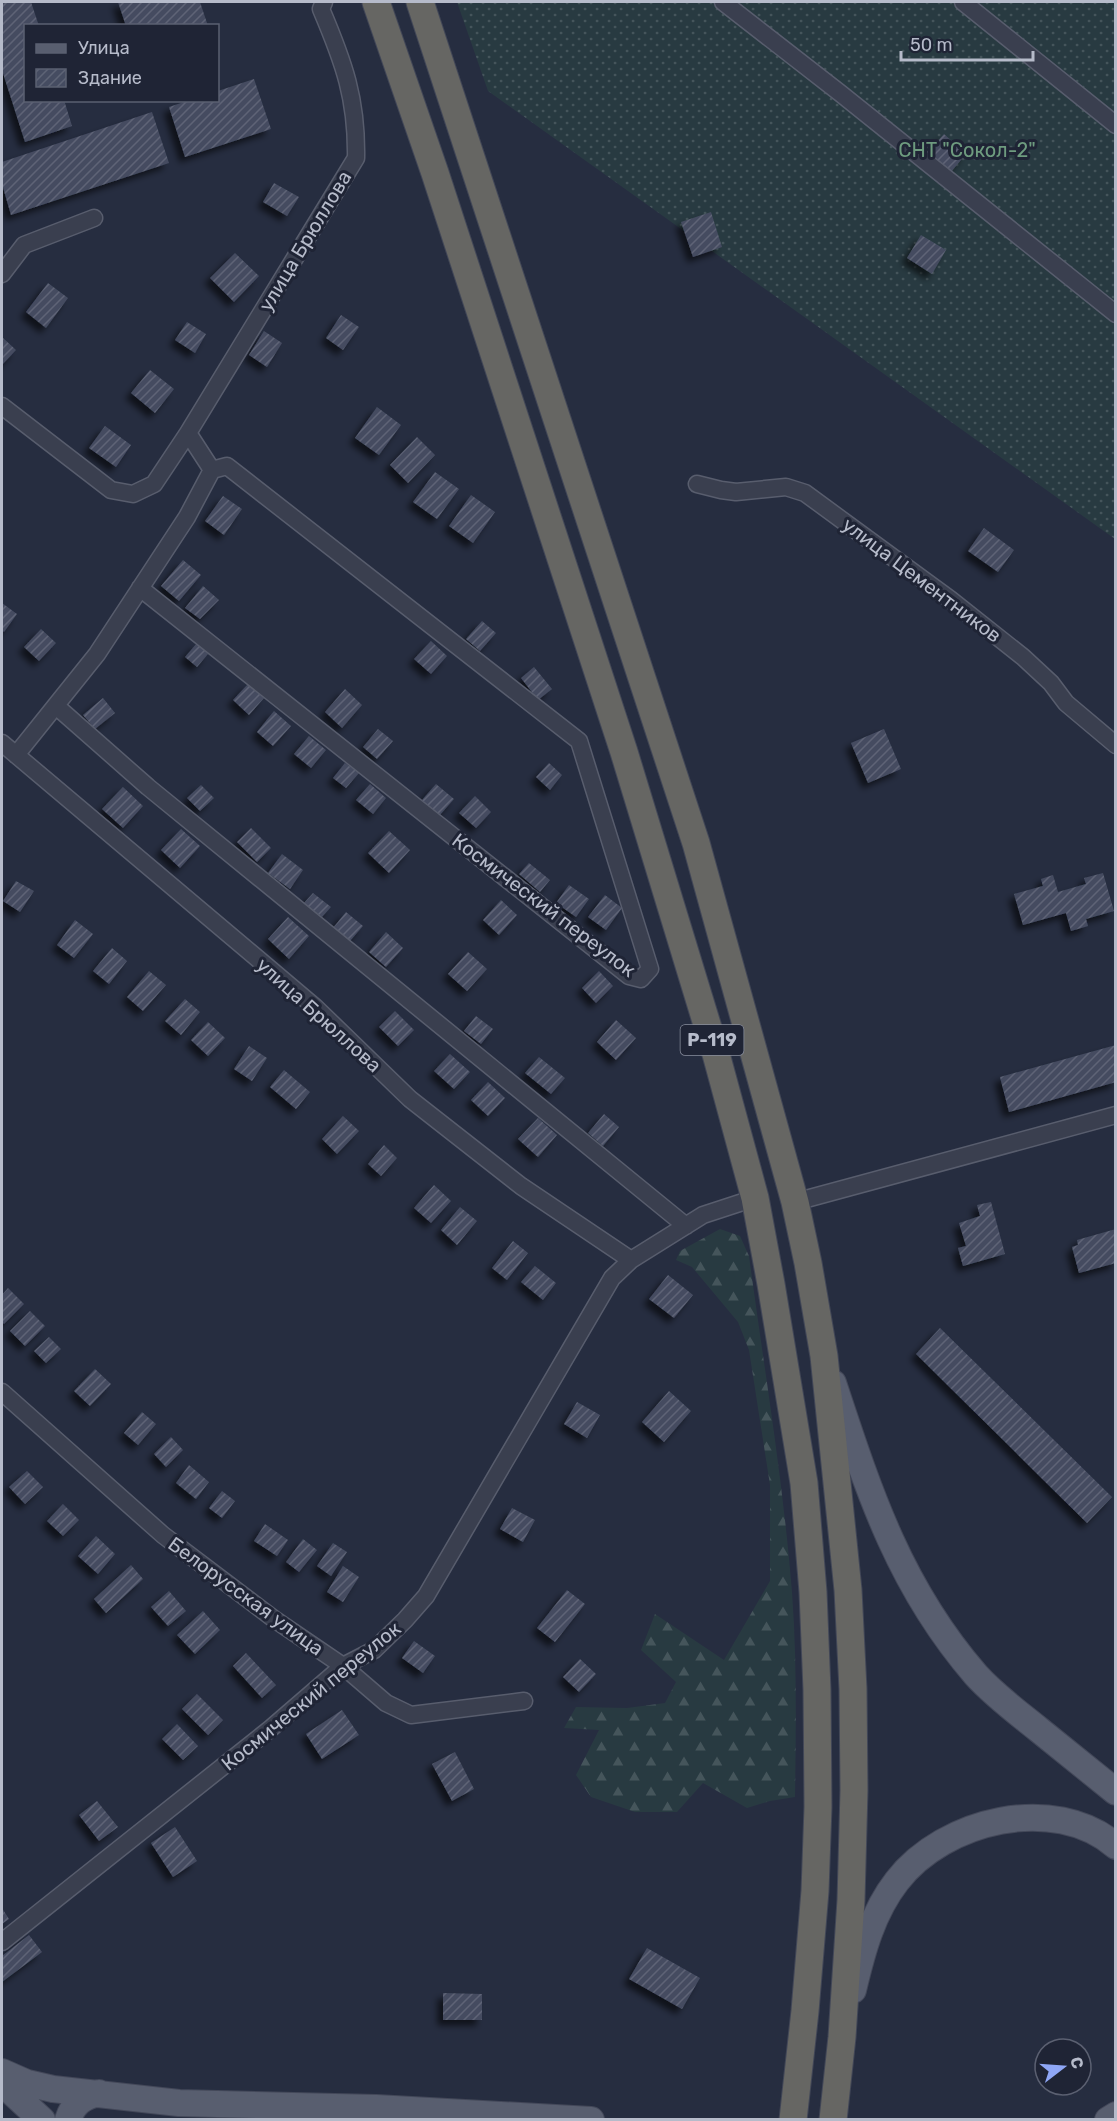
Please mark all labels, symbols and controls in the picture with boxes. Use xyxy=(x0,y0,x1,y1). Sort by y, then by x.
legend xyxy=(24,24,219,102)
scale bar xyxy=(901,24,1033,62)
text: 50 m xyxy=(910,34,953,56)
text: Улица xyxy=(78,37,130,59)
text: Здание xyxy=(78,67,142,89)
park label: СНТ "Сокол-2" xyxy=(898,138,1036,162)
street label: улица Брюллова xyxy=(254,166,356,316)
street label: улица Цементников xyxy=(838,512,1006,648)
street label: Космический переулок xyxy=(447,828,641,982)
street label: улица Брюллова xyxy=(252,953,386,1077)
road number: Р-119 xyxy=(680,1025,744,1055)
street label: Белорусская улица xyxy=(164,1532,328,1660)
street label: Космический переулок xyxy=(217,1616,406,1776)
north arrow xyxy=(1033,2037,1093,2097)
text: С xyxy=(1066,2055,1088,2071)

